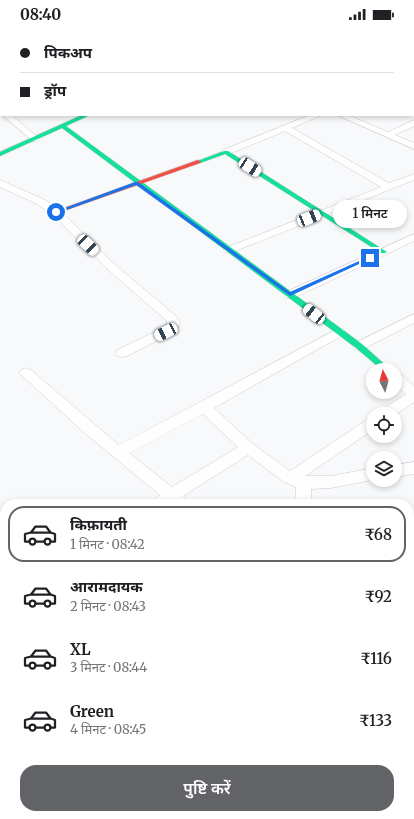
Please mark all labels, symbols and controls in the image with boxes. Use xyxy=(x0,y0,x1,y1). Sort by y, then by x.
text: 08:40 xyxy=(20,5,61,24)
text: पिकअप xyxy=(44,43,92,62)
text: ड्रॉप xyxy=(44,81,66,100)
car xyxy=(237,155,263,179)
callout: 1 मिनट xyxy=(333,200,407,228)
route start xyxy=(47,203,65,221)
text: 1 मिनट xyxy=(352,205,388,222)
car xyxy=(296,208,322,228)
car xyxy=(75,232,101,258)
route end xyxy=(361,249,379,267)
car xyxy=(301,302,327,326)
car xyxy=(153,321,179,343)
north arrow xyxy=(366,363,402,399)
map controls xyxy=(366,363,402,487)
button: locate xyxy=(366,407,402,443)
button: layers xyxy=(366,451,402,487)
text: किफ़ायती xyxy=(70,515,127,534)
icon: car xyxy=(22,516,58,552)
text: ₹68 xyxy=(364,525,392,544)
text: 1 मिनट · 08:42 xyxy=(70,536,145,553)
text: आरामदायक xyxy=(70,577,143,596)
icon: car xyxy=(22,578,58,614)
text: ₹92 xyxy=(364,587,392,606)
text: 2 मिनट · 08:43 xyxy=(70,598,146,615)
icon: car xyxy=(22,640,58,676)
text: XL xyxy=(70,640,91,659)
text: ₹116 xyxy=(360,649,392,668)
text: 3 मिनट · 08:44 xyxy=(70,659,147,676)
icon: car xyxy=(22,702,58,738)
text: Green xyxy=(70,702,114,721)
text: ₹133 xyxy=(359,711,392,730)
text: 4 मिनट · 08:45 xyxy=(70,721,146,738)
button: पुष्टि करें xyxy=(20,765,394,811)

